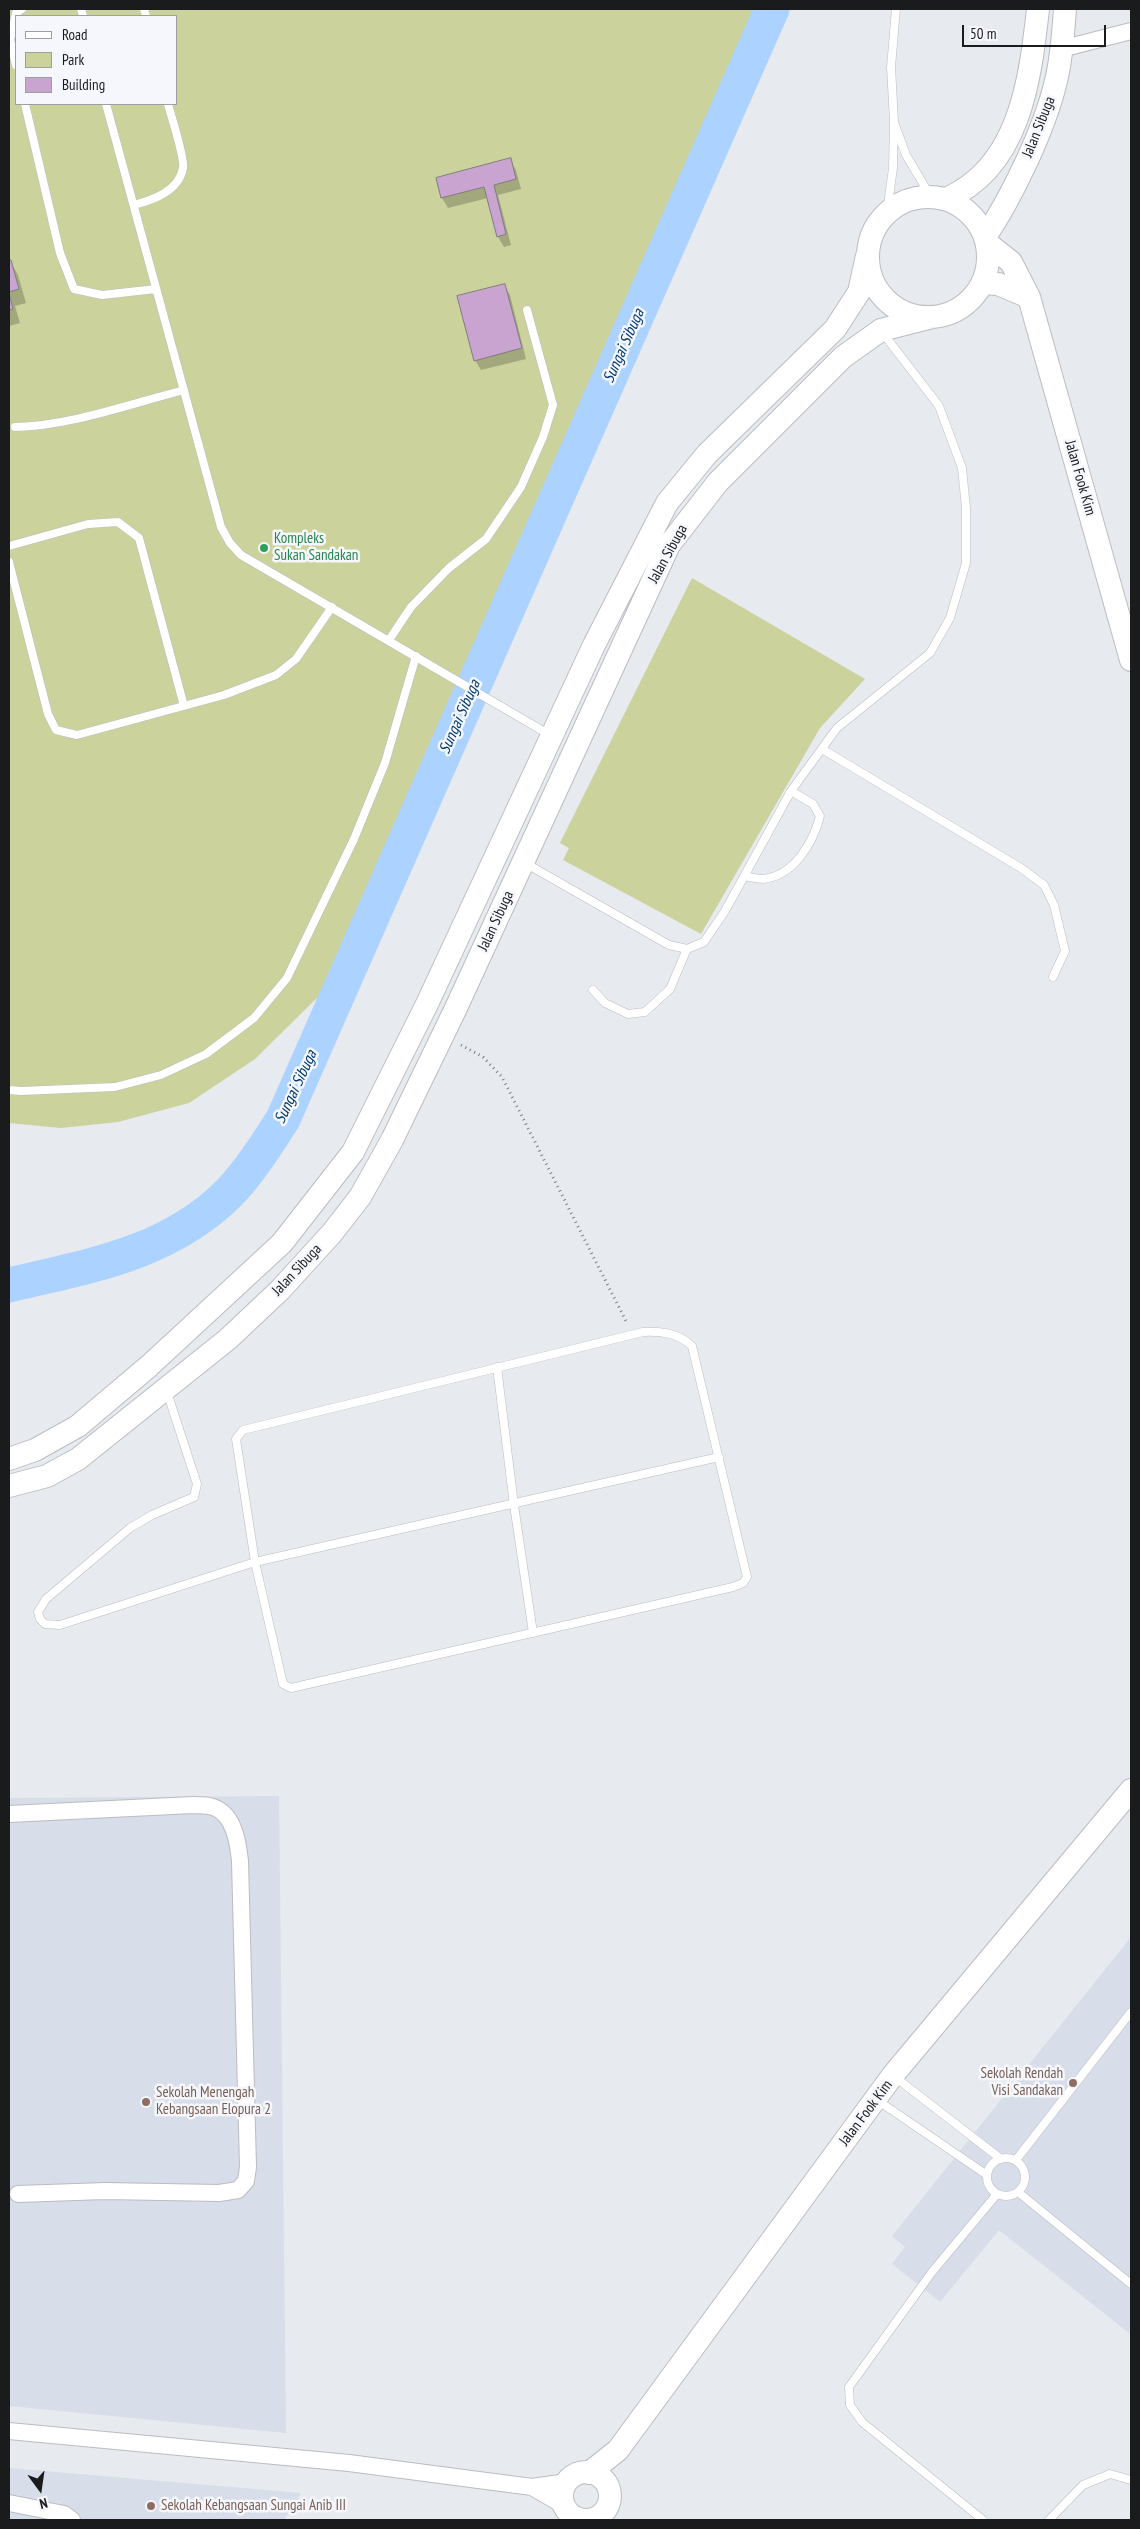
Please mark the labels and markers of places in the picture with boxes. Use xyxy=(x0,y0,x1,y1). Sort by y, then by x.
place label: Kompleks Sukan Sandakan xyxy=(274,530,358,565)
marker: Kompleks Sukan Sandakan xyxy=(258,542,270,554)
place label: Sekolah Rendah Visi Sandakan xyxy=(980,2065,1063,2100)
marker: Sekolah Rendah Visi Sandakan xyxy=(1067,2077,1079,2089)
place label: Sekolah Menengah Kebangsaan Elopura 2 xyxy=(156,2084,271,2119)
marker: Sekolah Menengah Kebangsaan Elopura 2 xyxy=(140,2096,152,2108)
place label: Sekolah Kebangsaan Sungai Anib III xyxy=(161,2497,346,2515)
marker: Sekolah Kebangsaan Sungai Anib III xyxy=(145,2500,157,2512)

